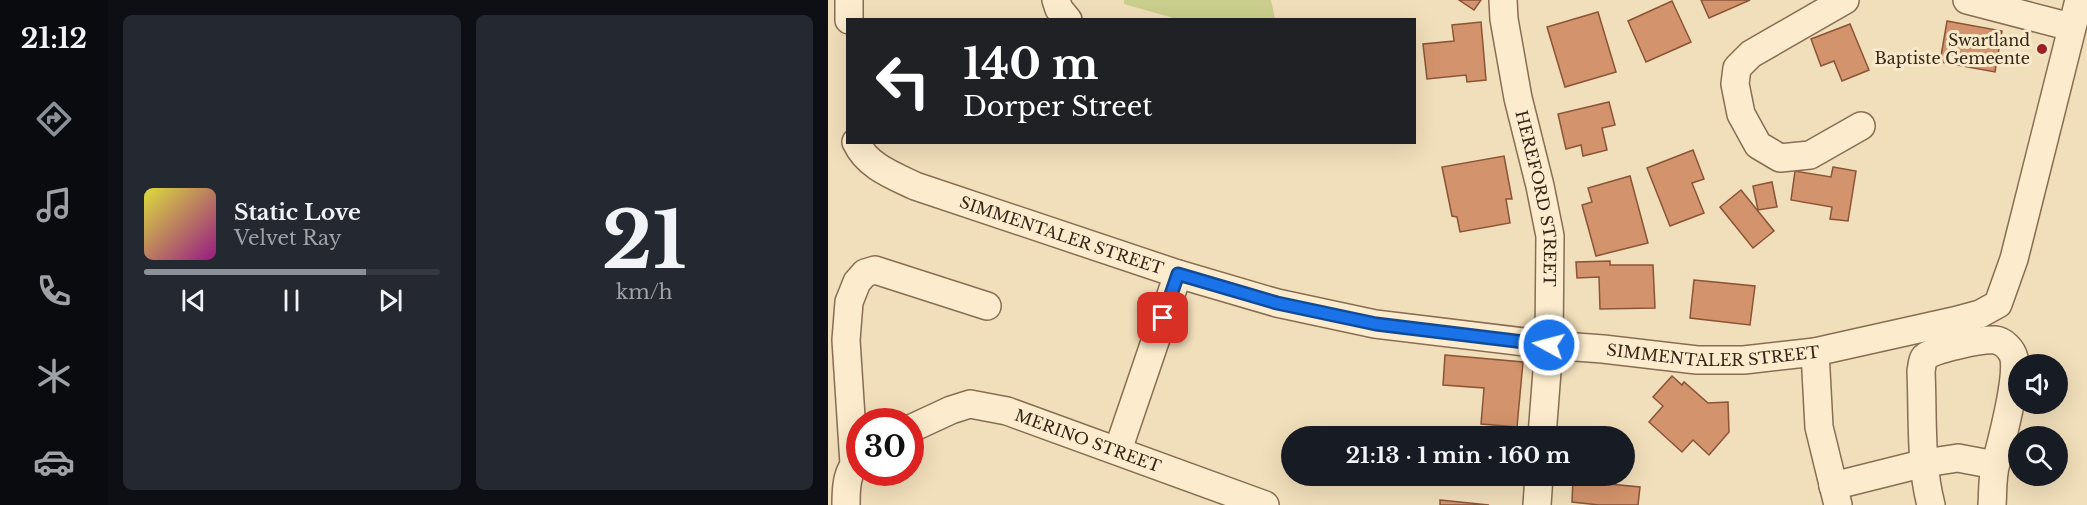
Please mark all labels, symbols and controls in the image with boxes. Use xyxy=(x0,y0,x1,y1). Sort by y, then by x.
text: 21:12 xyxy=(21,22,87,55)
place label: Swartland Baptiste Gemeente xyxy=(1875,30,2030,68)
text: 140 m xyxy=(963,38,1099,90)
icon: left xyxy=(864,42,942,120)
marker: Swartland Baptiste Gemeente xyxy=(2035,42,2049,56)
text: Dorper Street xyxy=(963,90,1152,123)
icon: directions xyxy=(33,98,75,140)
street label: HEREFORD STREET xyxy=(1511,108,1560,287)
icon: music xyxy=(33,184,75,226)
text: 21 xyxy=(602,192,687,289)
street label: SIMMENTALER STREET xyxy=(957,192,1166,279)
text: Static Love xyxy=(234,199,361,226)
text: Velvet Ray xyxy=(234,226,342,250)
icon: phone xyxy=(33,270,75,312)
text: km/h xyxy=(616,280,673,304)
icon: previous xyxy=(177,284,210,317)
icon: pause xyxy=(275,284,308,317)
icon: next xyxy=(374,284,407,317)
pin xyxy=(1137,292,1188,343)
icon: arrive xyxy=(1146,301,1179,334)
position arrow xyxy=(1517,313,1581,377)
street label: SIMMENTALER STREET xyxy=(1606,339,1821,370)
map controls xyxy=(2008,354,2068,486)
button: sound xyxy=(2008,354,2068,414)
icon: climate xyxy=(33,355,75,397)
street label: MERINO STREET xyxy=(1012,405,1164,476)
speed limit sign: 30 xyxy=(846,408,924,486)
button: search xyxy=(2008,426,2068,486)
icon: car xyxy=(33,441,75,483)
text: 21:13 · 1 min · 160 m xyxy=(1346,442,1570,469)

